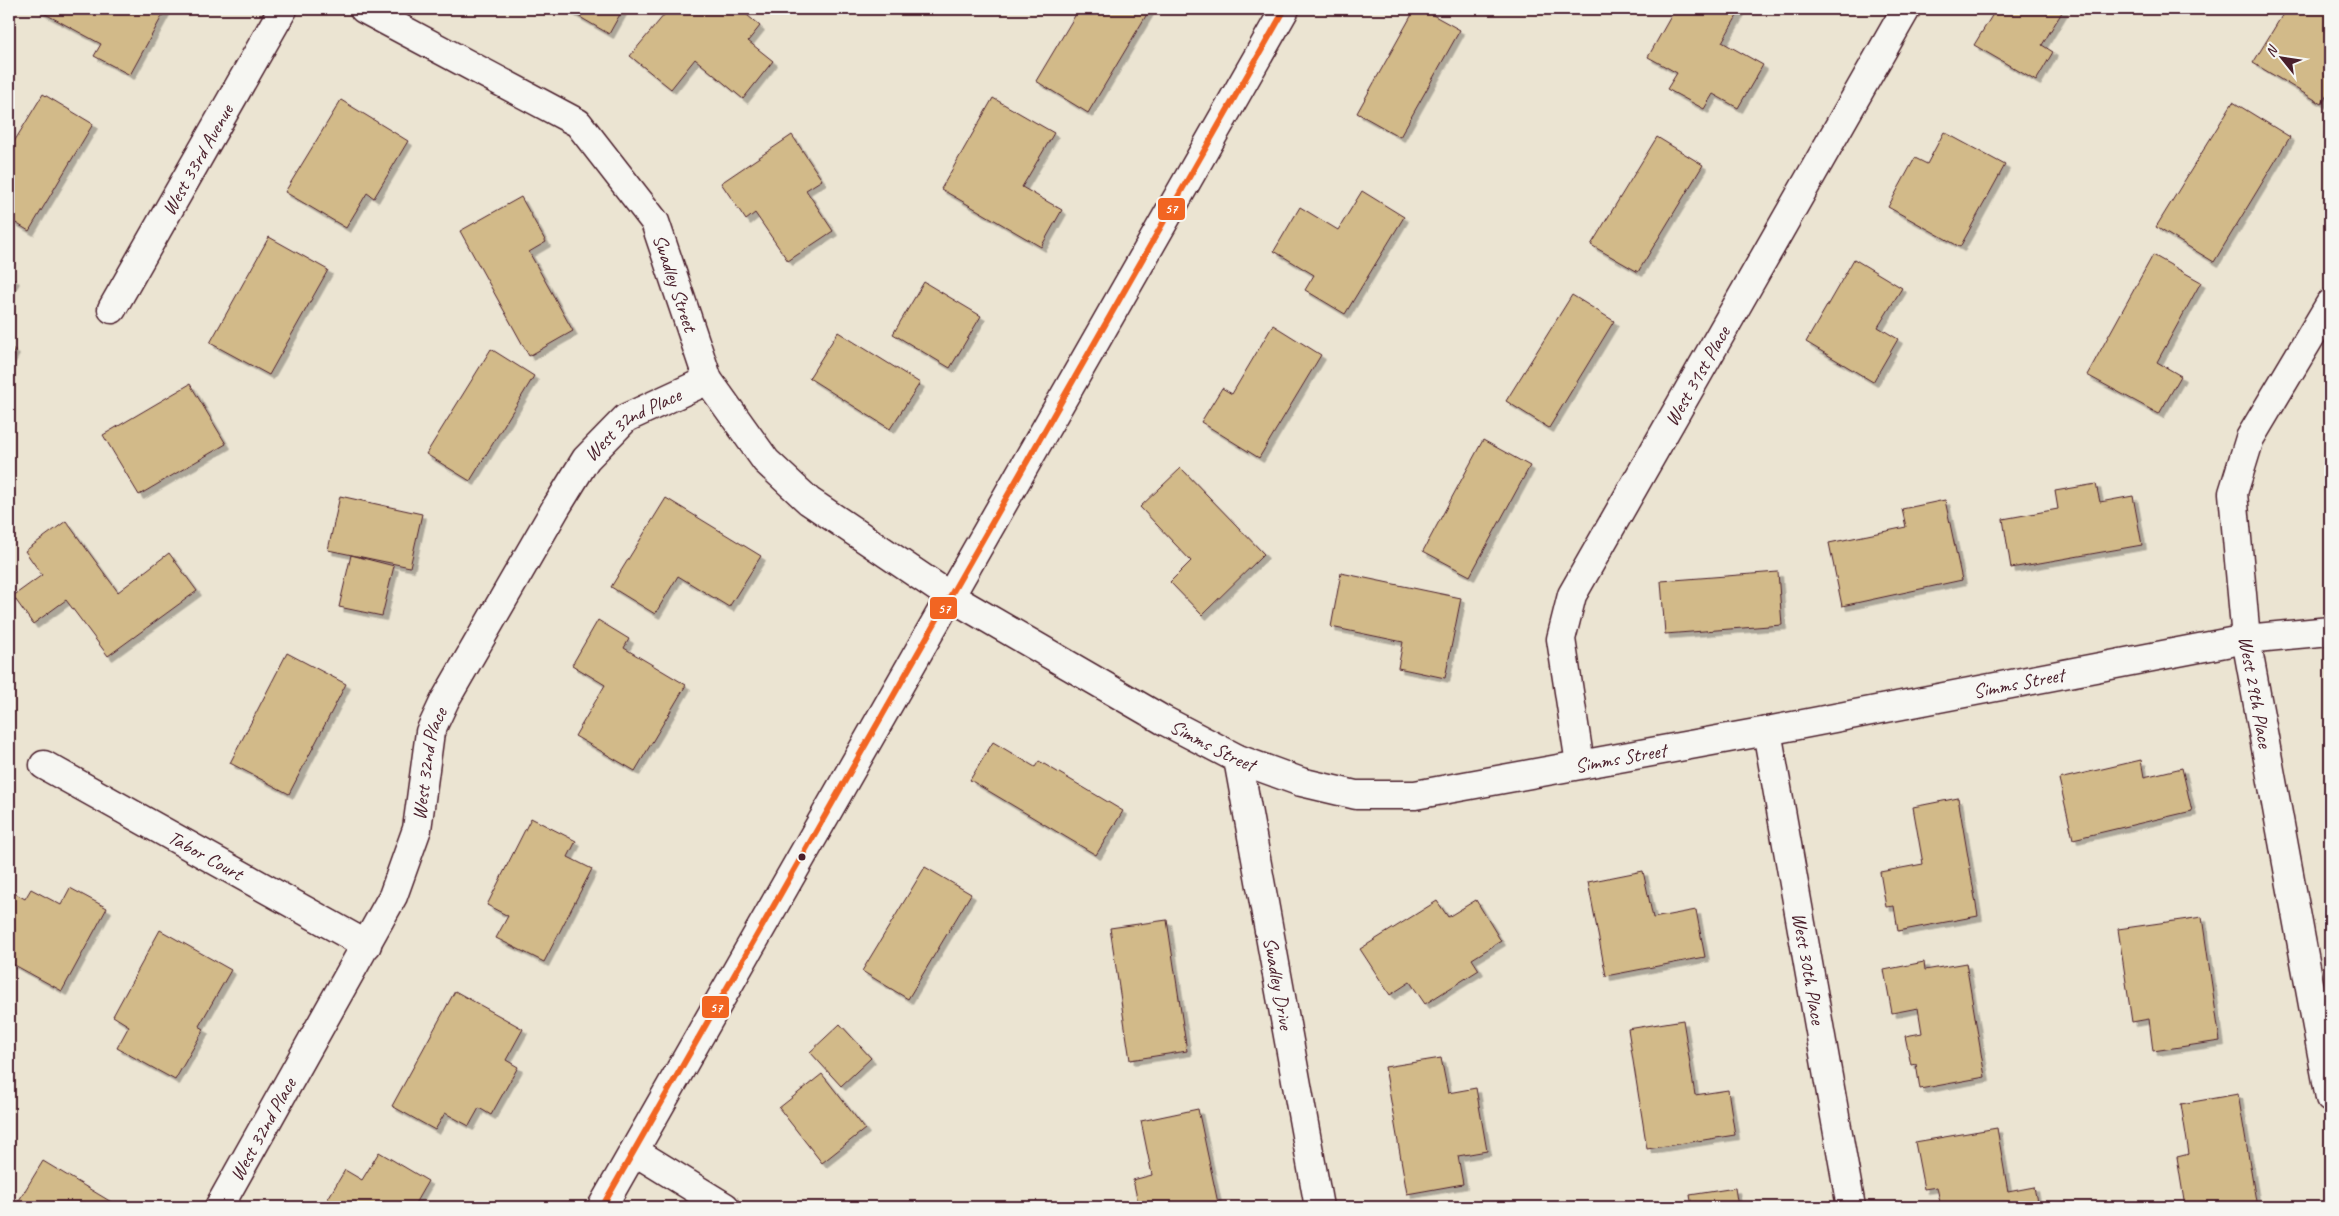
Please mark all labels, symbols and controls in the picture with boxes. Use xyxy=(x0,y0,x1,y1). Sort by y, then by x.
north arrow xyxy=(2256,32,2306,82)
text: N xyxy=(2262,42,2282,60)
street label: West 33rd Avenue xyxy=(156,98,239,219)
line badge: 57 xyxy=(1157,197,1186,221)
text: 57 xyxy=(1165,200,1179,217)
street label: Swadley Street xyxy=(648,231,704,337)
street label: West 31st Place xyxy=(1659,320,1736,430)
street label: West 32nd Place xyxy=(578,381,686,466)
line badge: 57 xyxy=(929,596,958,620)
text: 57 xyxy=(938,600,952,617)
street label: West 29th Place xyxy=(2233,634,2278,751)
street label: Simms Street xyxy=(1971,661,2069,704)
street label: West 32nd Place xyxy=(406,702,453,821)
street label: Simms Street xyxy=(1166,713,1262,778)
street label: Simms Street xyxy=(1573,737,1671,778)
street label: Tabor Court xyxy=(164,824,250,887)
unlabelled marker xyxy=(797,852,807,862)
street label: West 30th Place xyxy=(1787,911,1831,1028)
street label: Swadley Drive xyxy=(1258,935,1299,1033)
line badge: 57 xyxy=(701,995,730,1019)
text: 57 xyxy=(710,999,724,1016)
street label: West 32nd Place xyxy=(224,1072,302,1185)

